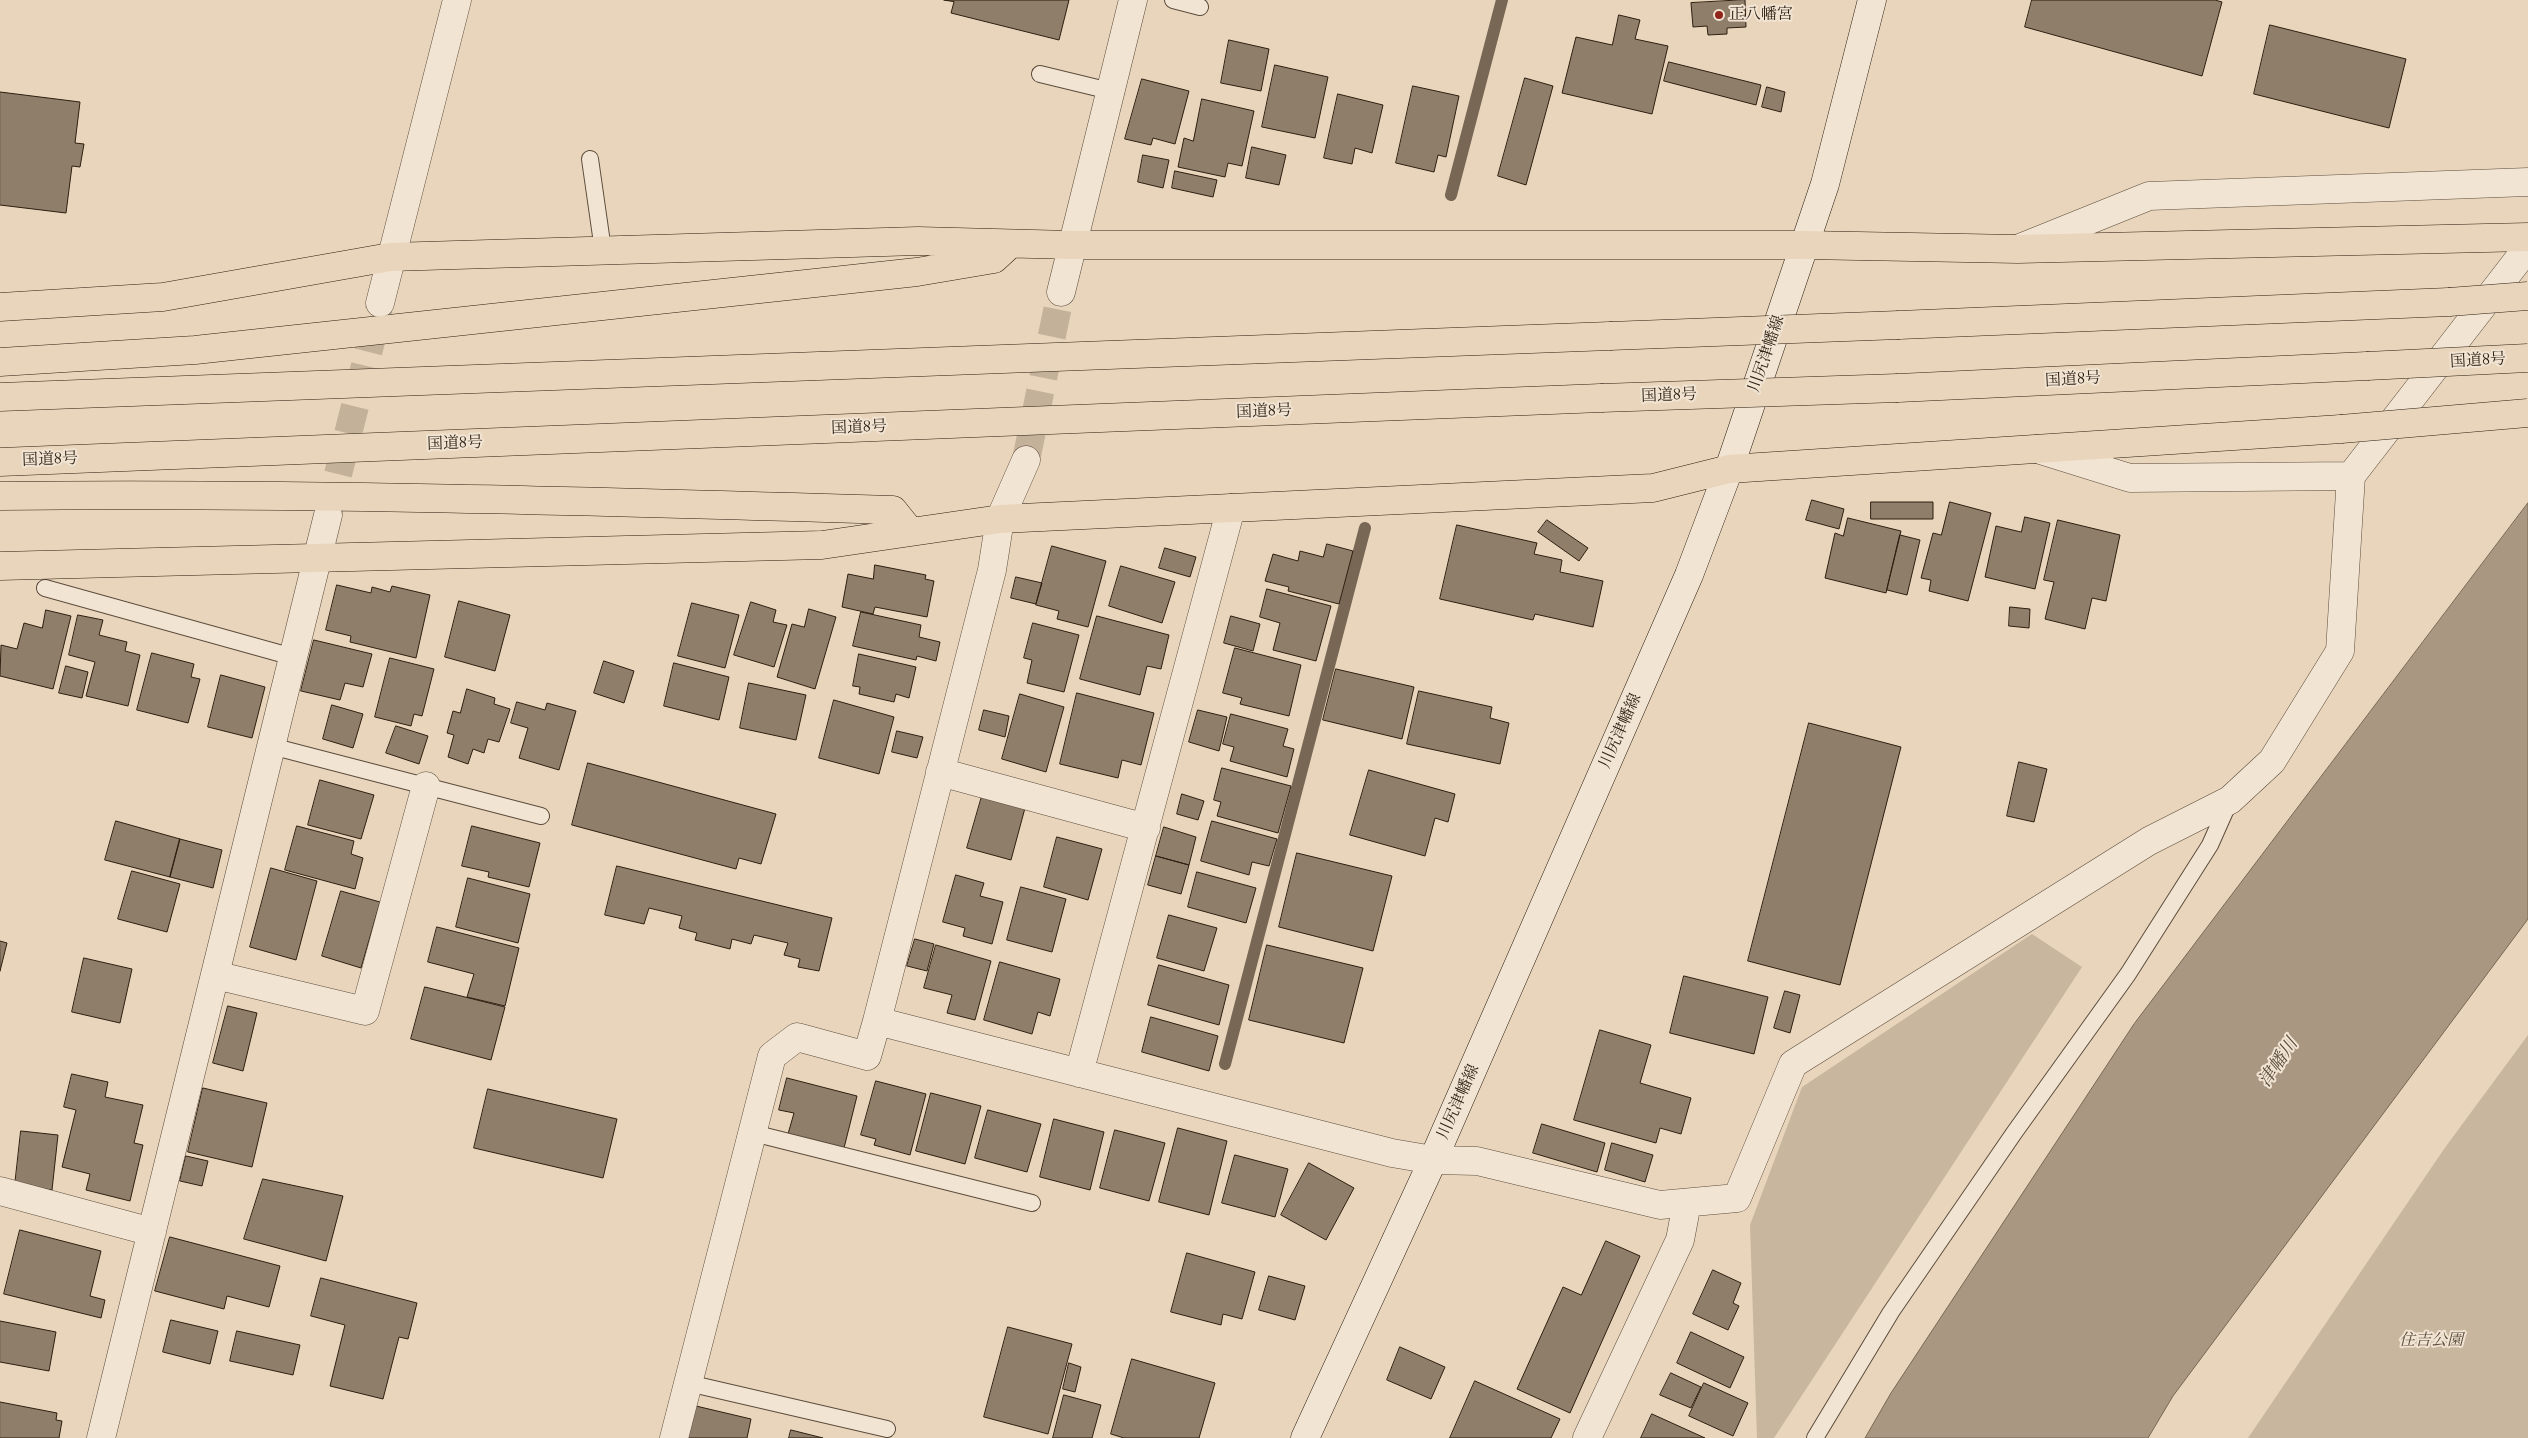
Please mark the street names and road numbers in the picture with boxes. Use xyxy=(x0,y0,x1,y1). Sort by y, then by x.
street label: 川尻津幡線 xyxy=(1745,313,1789,395)
street label: 国道8号 xyxy=(2450,350,2506,372)
street label: 国道8号 xyxy=(2045,369,2101,391)
street label: 国道8号 xyxy=(1641,385,1697,407)
street label: 国道8号 xyxy=(1236,401,1292,423)
street label: 国道8号 xyxy=(831,417,887,439)
street label: 国道8号 xyxy=(427,433,483,455)
street label: 国道8号 xyxy=(22,449,78,471)
street label: 川尻津幡線 xyxy=(1596,691,1646,771)
street label: 川尻津幡線 xyxy=(1434,1062,1484,1142)

